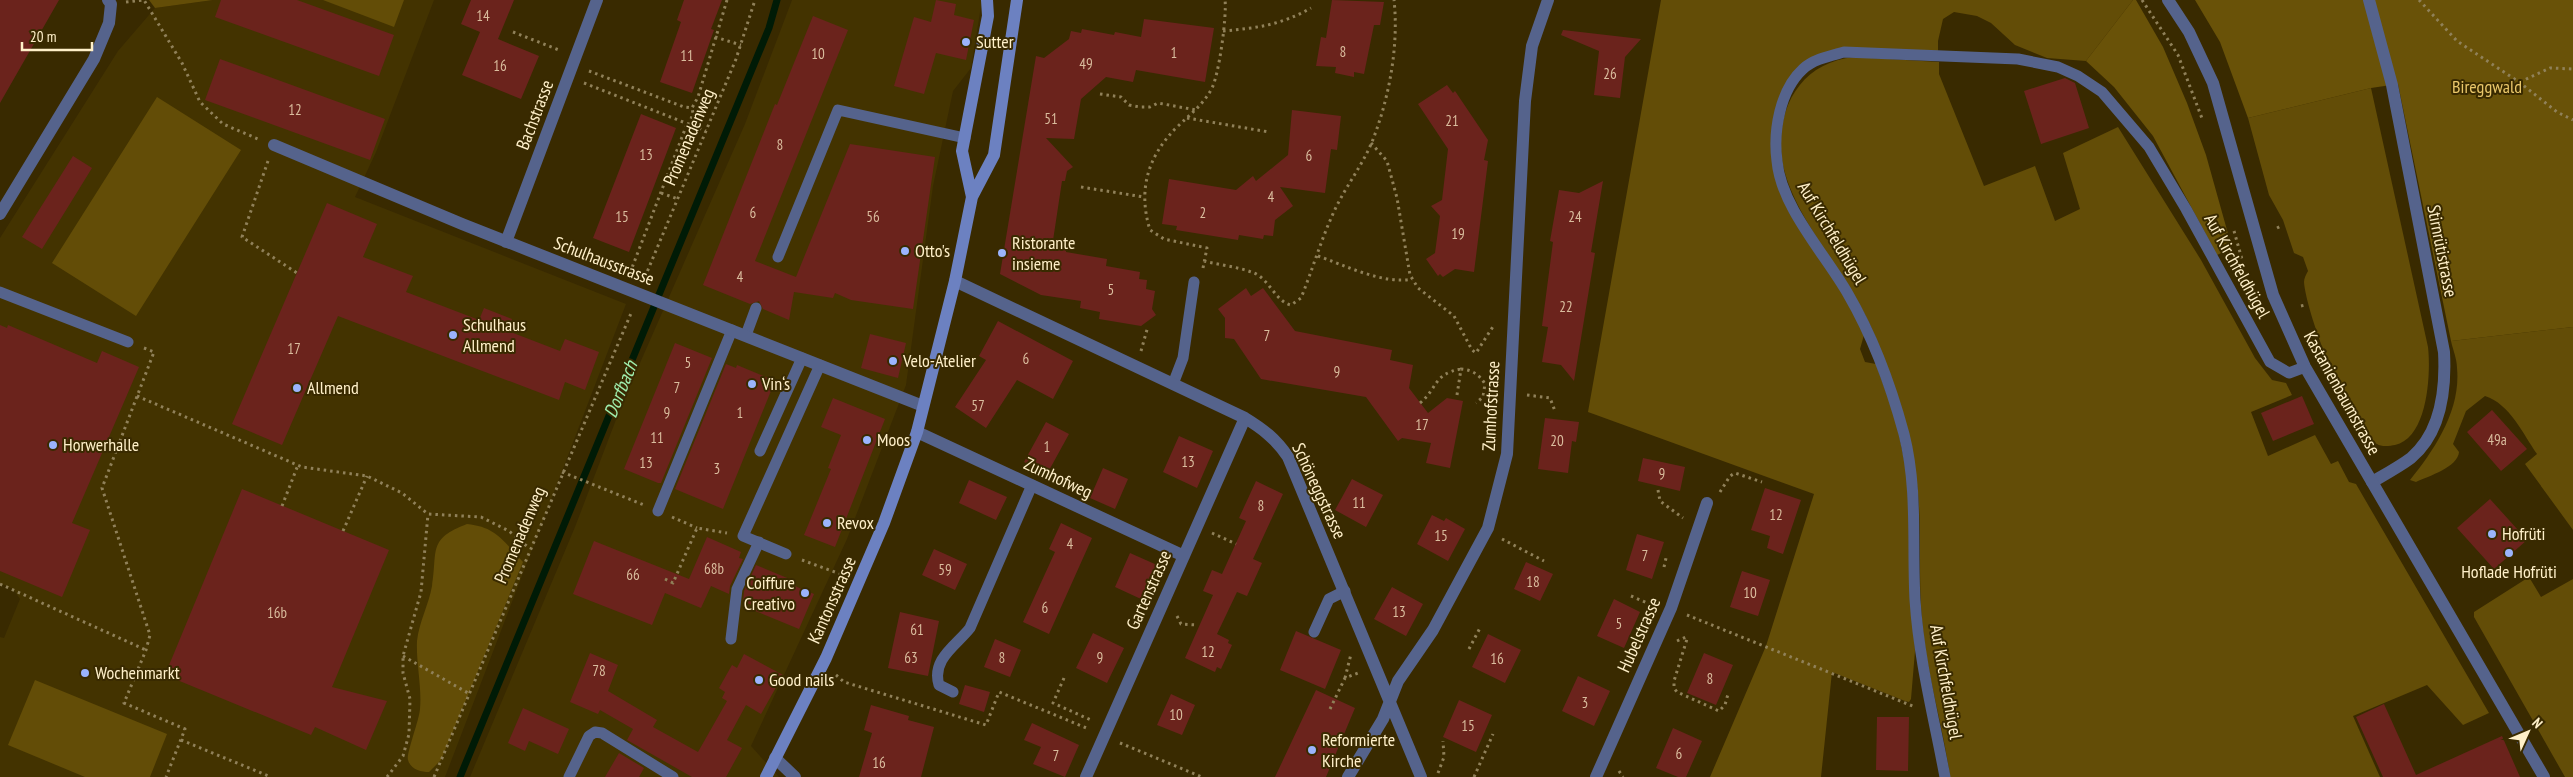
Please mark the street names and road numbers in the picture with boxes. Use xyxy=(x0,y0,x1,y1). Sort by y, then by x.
street label: Bachstrasse xyxy=(511,77,558,153)
street label: Promenadenweg xyxy=(658,85,719,189)
street label: Auf Kirchfeldhügel xyxy=(1793,177,1873,289)
street label: Stirnrütistrasse xyxy=(2422,203,2463,299)
street label: Auf Kirchfeldhügel xyxy=(2199,210,2276,323)
street label: Schulhausstrasse xyxy=(551,231,658,290)
street label: Kastanienbaumstrasse xyxy=(2299,327,2386,459)
street label: Zumhofstrasse xyxy=(1477,360,1504,452)
street label: Schöneggstrasse xyxy=(1287,439,1352,542)
street label: Zumhofweg xyxy=(1020,452,1096,503)
street label: Promenadenweg xyxy=(489,483,550,587)
street label: Gartenstrasse xyxy=(1121,547,1176,633)
street label: Kantonsstrasse xyxy=(802,553,861,647)
street label: Hubelstrasse xyxy=(1612,594,1665,676)
street label: Auf Kirchfeldhügel xyxy=(1925,623,1968,742)

